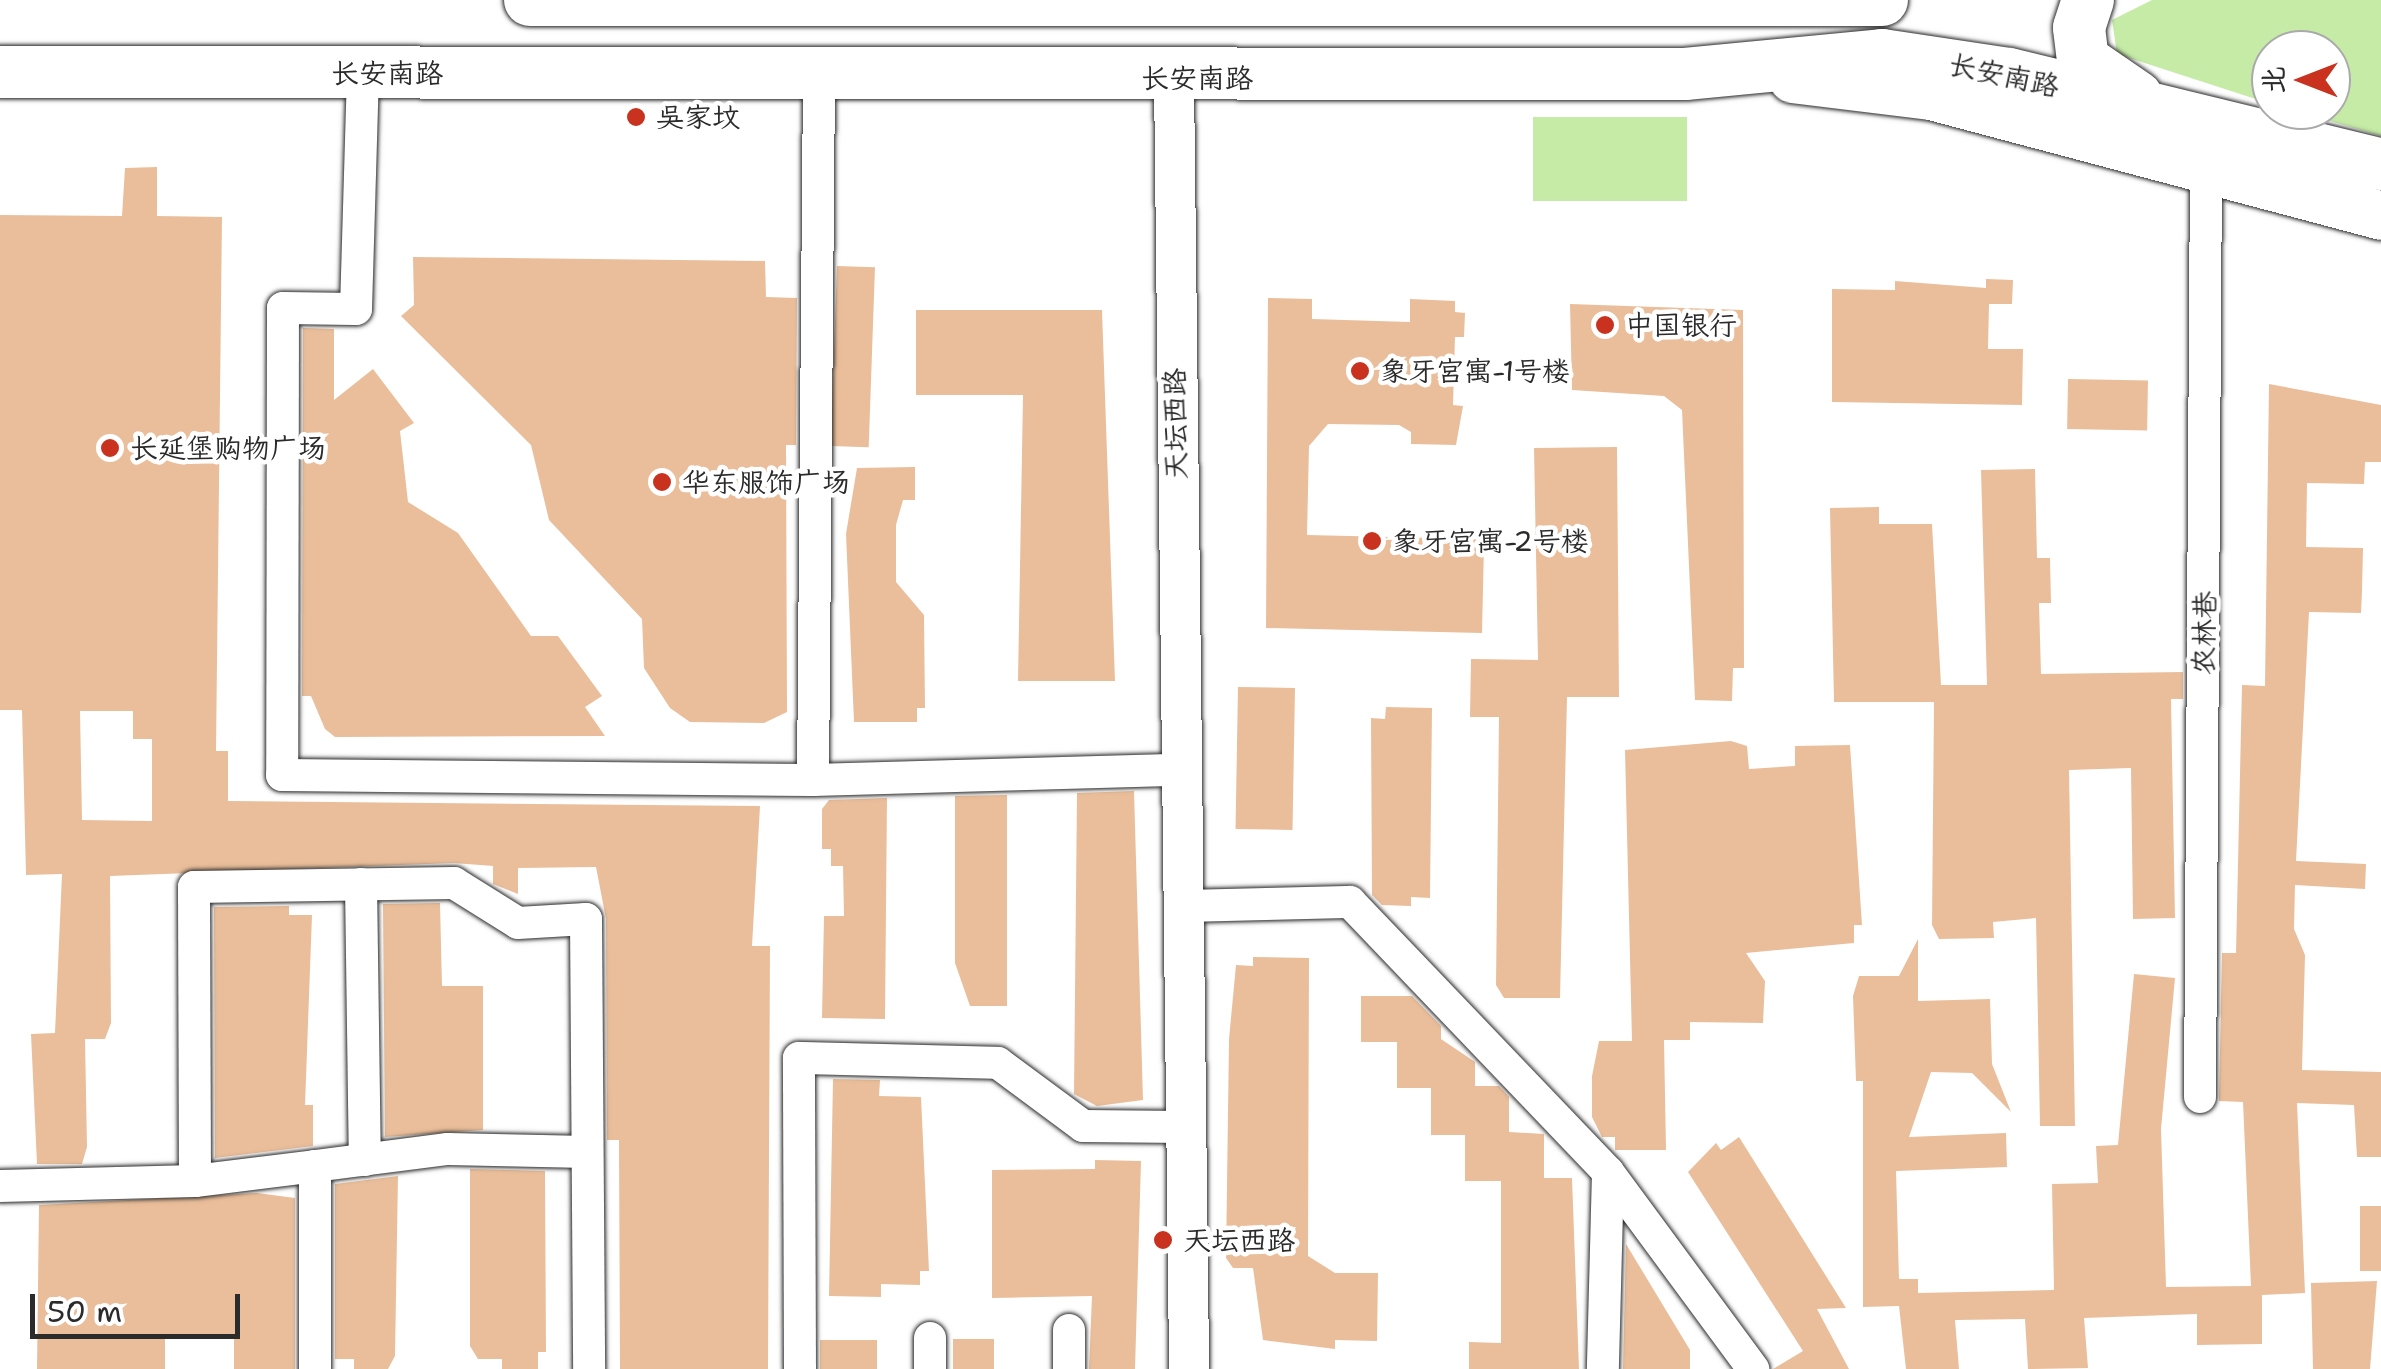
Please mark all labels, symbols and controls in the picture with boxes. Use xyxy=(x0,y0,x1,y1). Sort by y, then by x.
north arrow xyxy=(2251,30,2351,130)
street label: 长安南路 xyxy=(1946,47,2062,103)
street label: 长安南路 xyxy=(331,56,443,90)
street label: 长安南路 xyxy=(1141,61,1253,95)
text: 北 xyxy=(2254,66,2292,94)
place label: 吴家坟 xyxy=(656,100,740,134)
marker: 吴家坟 xyxy=(625,106,647,128)
place label: 中国银行 xyxy=(1625,308,1737,342)
marker: 中国银行 xyxy=(1594,314,1616,336)
place label: 象牙宫寓-1号楼 xyxy=(1380,354,1570,388)
marker: 象牙宫寓-1号楼 xyxy=(1349,360,1371,382)
street label: 天坛西路 xyxy=(1157,368,1193,480)
place label: 长延堡购物广场 xyxy=(130,431,326,465)
marker: 长延堡购物广场 xyxy=(99,437,121,459)
place label: 华东服饰广场 xyxy=(682,465,850,499)
marker: 华东服饰广场 xyxy=(651,471,673,493)
place label: 象牙宫寓-2号楼 xyxy=(1392,524,1589,558)
marker: 象牙宫寓-2号楼 xyxy=(1361,530,1383,552)
street label: 农林巷 xyxy=(2186,591,2222,675)
place label: 天坛西路 xyxy=(1183,1223,1295,1257)
marker: 天坛西路 xyxy=(1152,1229,1174,1251)
scale bar xyxy=(35,1274,245,1336)
text: 50 m xyxy=(47,1291,122,1332)

